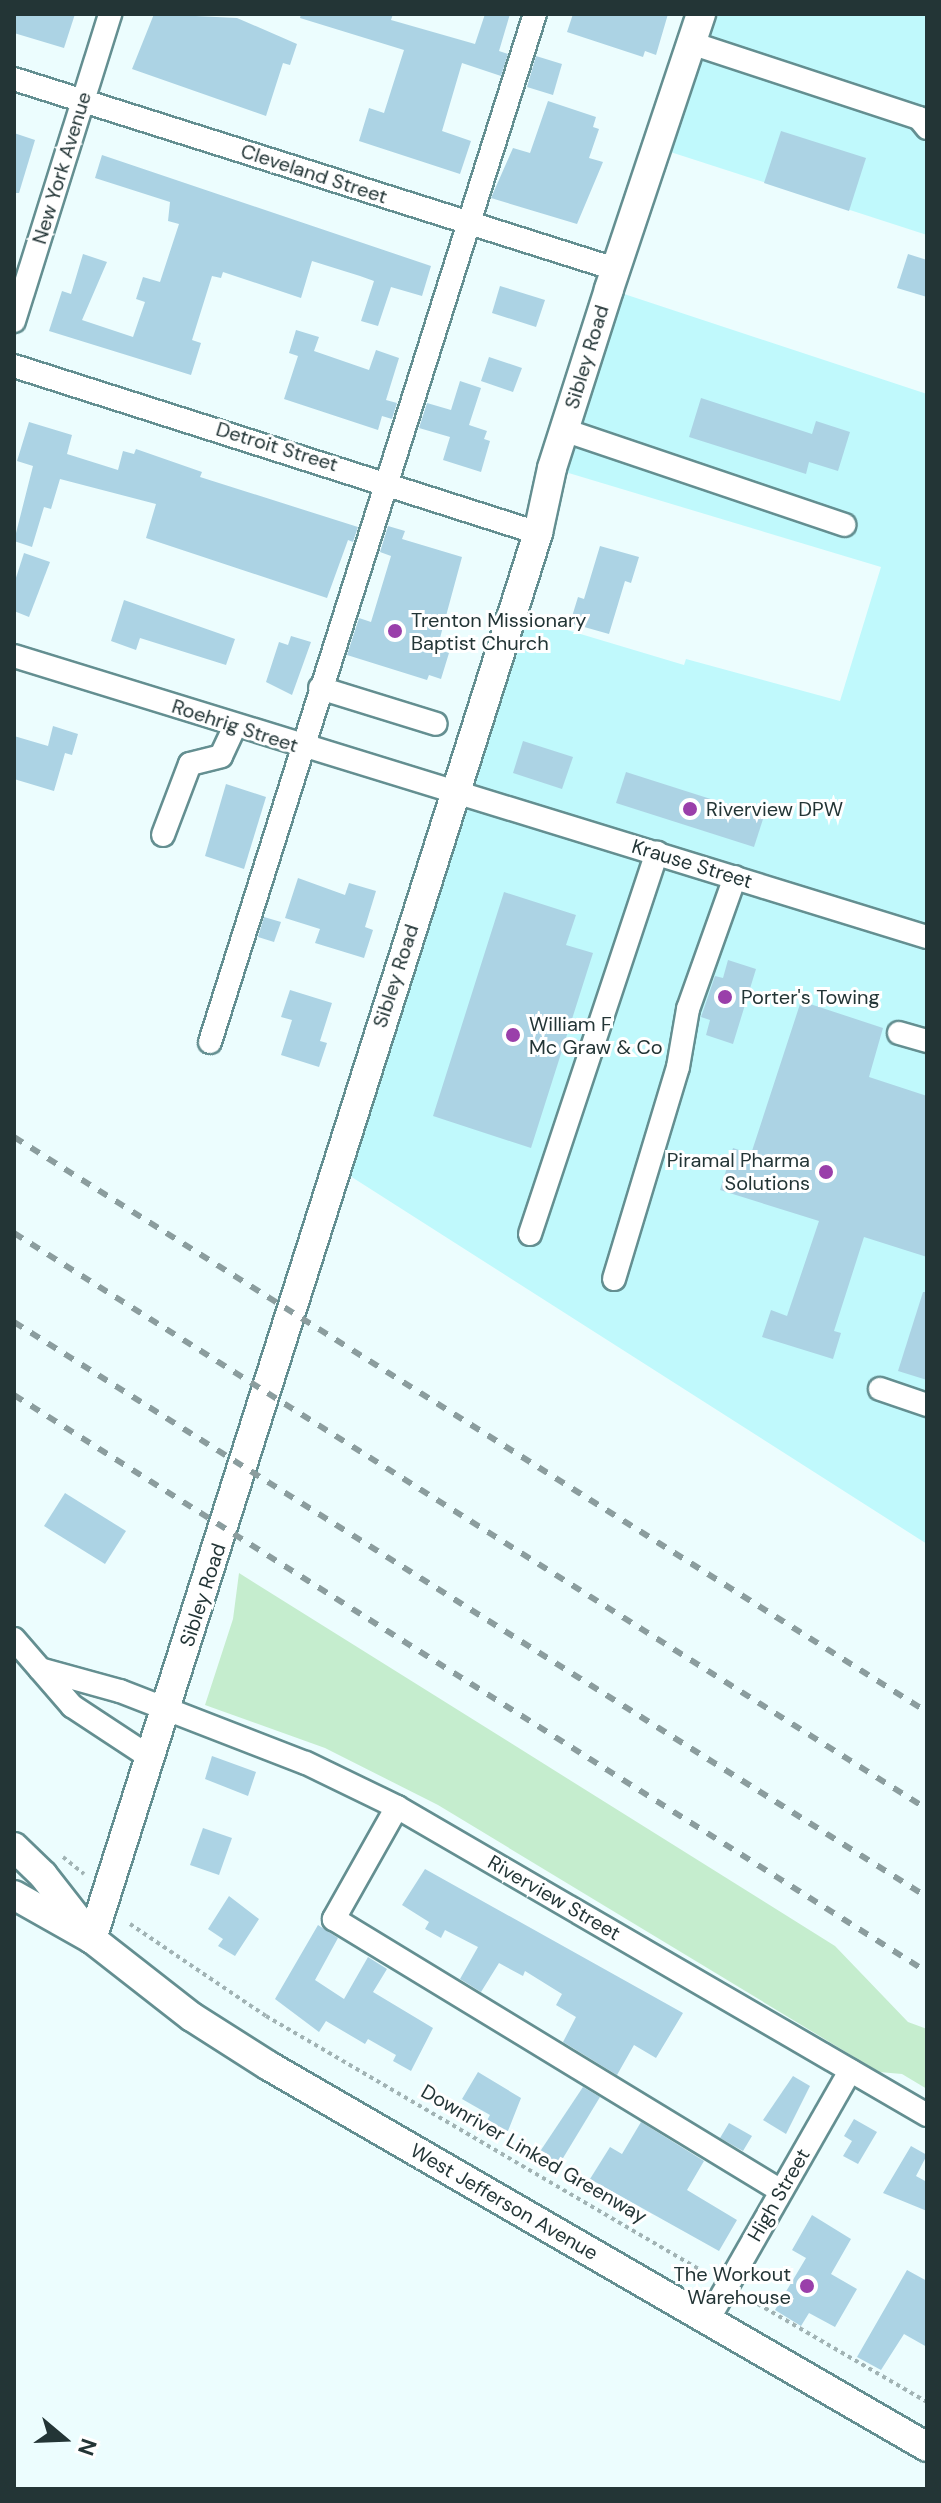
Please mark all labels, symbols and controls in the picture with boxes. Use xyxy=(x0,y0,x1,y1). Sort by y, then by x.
street label: New York Avenue xyxy=(27,89,97,247)
street label: Cleveland Street xyxy=(238,139,390,209)
street label: Sibley Road xyxy=(560,302,614,412)
street label: Detroit Street xyxy=(213,417,341,477)
place label: Trenton Missionary Baptist Church xyxy=(411,608,586,655)
marker: Trenton Missionary Baptist Church xyxy=(386,622,404,640)
street label: Roehrig Street xyxy=(169,694,301,758)
place label: Riverview DPW xyxy=(706,797,843,821)
marker: Riverview DPW xyxy=(681,800,699,818)
street label: Krause Street xyxy=(629,834,755,894)
street label: Sibley Road xyxy=(368,921,424,1031)
place label: Porter's Towing xyxy=(741,985,880,1009)
marker: Porter's Towing xyxy=(716,988,734,1006)
place label: William F Mc Graw & Co xyxy=(529,1012,663,1059)
marker: William F Mc Graw & Co xyxy=(504,1026,522,1044)
place label: Piramal Pharma Solutions xyxy=(667,1148,810,1195)
marker: Piramal Pharma Solutions xyxy=(817,1163,835,1181)
street label: Sibley Road xyxy=(175,1540,231,1650)
street label: Riverview Street xyxy=(483,1850,625,1946)
street label: Downriver Linked Greenway xyxy=(417,2079,651,2229)
street label: West Jefferson Avenue xyxy=(406,2138,602,2266)
street label: High Street xyxy=(743,2144,815,2246)
place label: The Workout Warehouse xyxy=(673,2262,791,2309)
marker: The Workout Warehouse xyxy=(798,2277,816,2295)
north arrow xyxy=(24,2399,104,2479)
text: N xyxy=(71,2435,103,2459)

